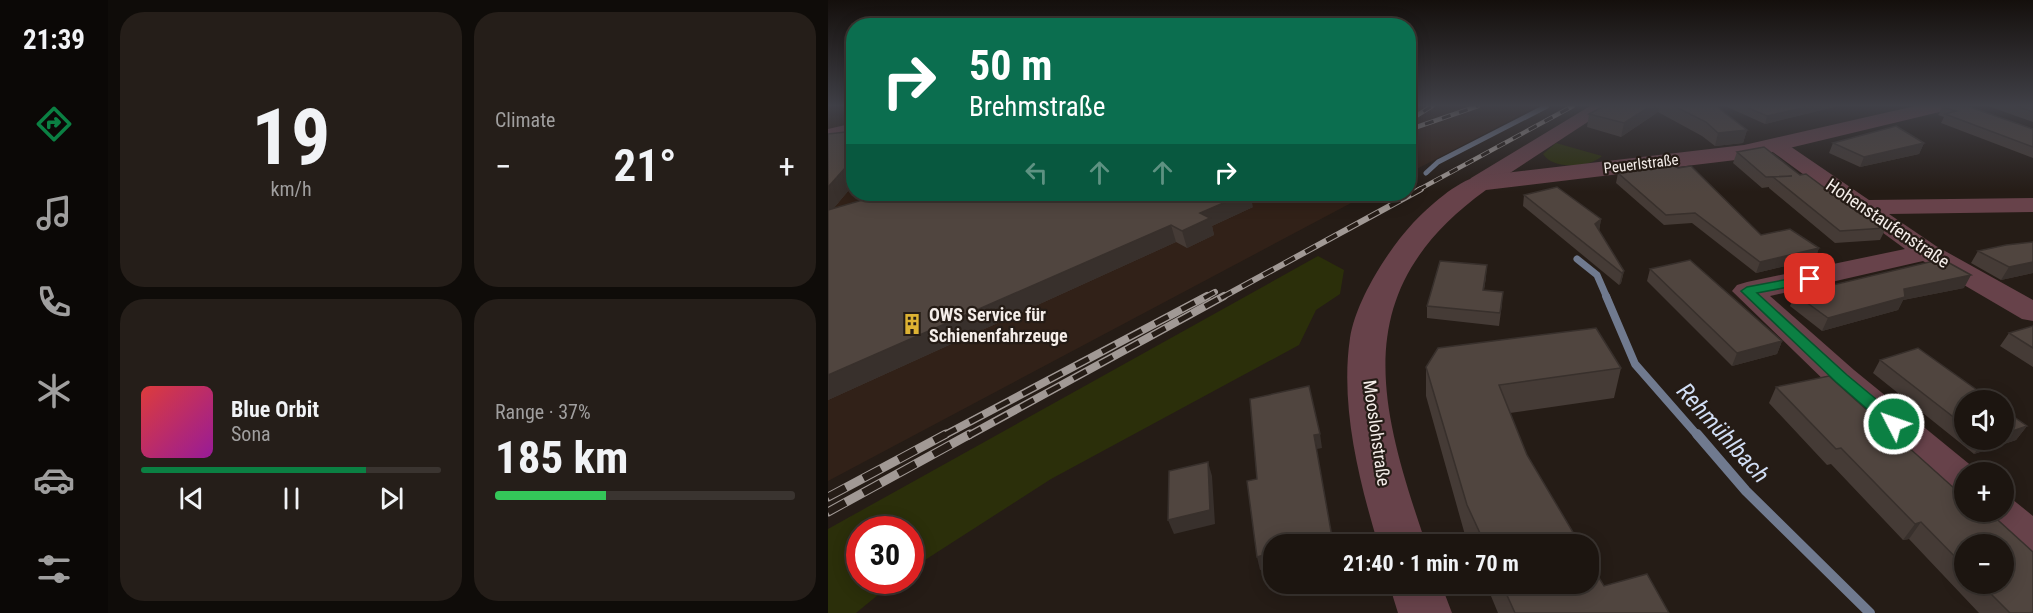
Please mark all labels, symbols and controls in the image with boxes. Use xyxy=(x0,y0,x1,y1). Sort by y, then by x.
text: 21:39 xyxy=(23,24,85,56)
text: 50 m xyxy=(969,41,1052,90)
icon: right xyxy=(870,42,948,120)
text: Brehmstraße xyxy=(969,91,1105,123)
text: 19 xyxy=(252,92,330,183)
icon: directions xyxy=(33,103,75,145)
text: Climate xyxy=(495,108,555,132)
text: 21° xyxy=(614,139,677,192)
text: − xyxy=(495,147,512,186)
text: + xyxy=(779,147,795,186)
street label: Peuerlstraße xyxy=(1603,150,1679,178)
icon: left xyxy=(1020,156,1053,189)
icon: ahead xyxy=(1083,156,1116,189)
icon: ahead xyxy=(1146,156,1179,189)
icon: right xyxy=(1209,156,1242,189)
street label: Hohenstaufenstraße xyxy=(1822,174,1954,272)
text: km/h xyxy=(270,177,312,201)
icon: music xyxy=(33,192,75,234)
pin xyxy=(1784,253,1835,304)
icon: arrive xyxy=(1793,262,1826,295)
icon: phone xyxy=(33,281,75,323)
place label: OWS Service für Schienenfahrzeuge xyxy=(929,304,1068,346)
building icon: OWS Service für Schienenfahrzeuge xyxy=(900,312,924,336)
icon: climate xyxy=(33,370,75,412)
water label: Rehmühlbach xyxy=(1671,377,1775,489)
street label: Mooslohstraße xyxy=(1359,379,1395,487)
map controls xyxy=(1954,390,2014,594)
button: sound xyxy=(1954,390,2014,450)
position arrow xyxy=(1862,392,1926,456)
text: Blue Orbit xyxy=(231,397,319,422)
text: Range · 37% xyxy=(495,400,591,424)
text: Sona xyxy=(231,422,271,446)
text: 185 km xyxy=(495,431,628,484)
icon: car xyxy=(33,459,75,501)
button: + xyxy=(1954,462,2014,522)
icon: previous xyxy=(175,482,208,515)
icon: pause xyxy=(275,482,308,515)
icon: next xyxy=(375,482,408,515)
speed limit sign: 30 xyxy=(846,516,924,594)
button: − xyxy=(1954,534,2014,594)
icon: filters xyxy=(33,548,75,590)
text: 21:40 · 1 min · 70 m xyxy=(1343,551,1519,576)

